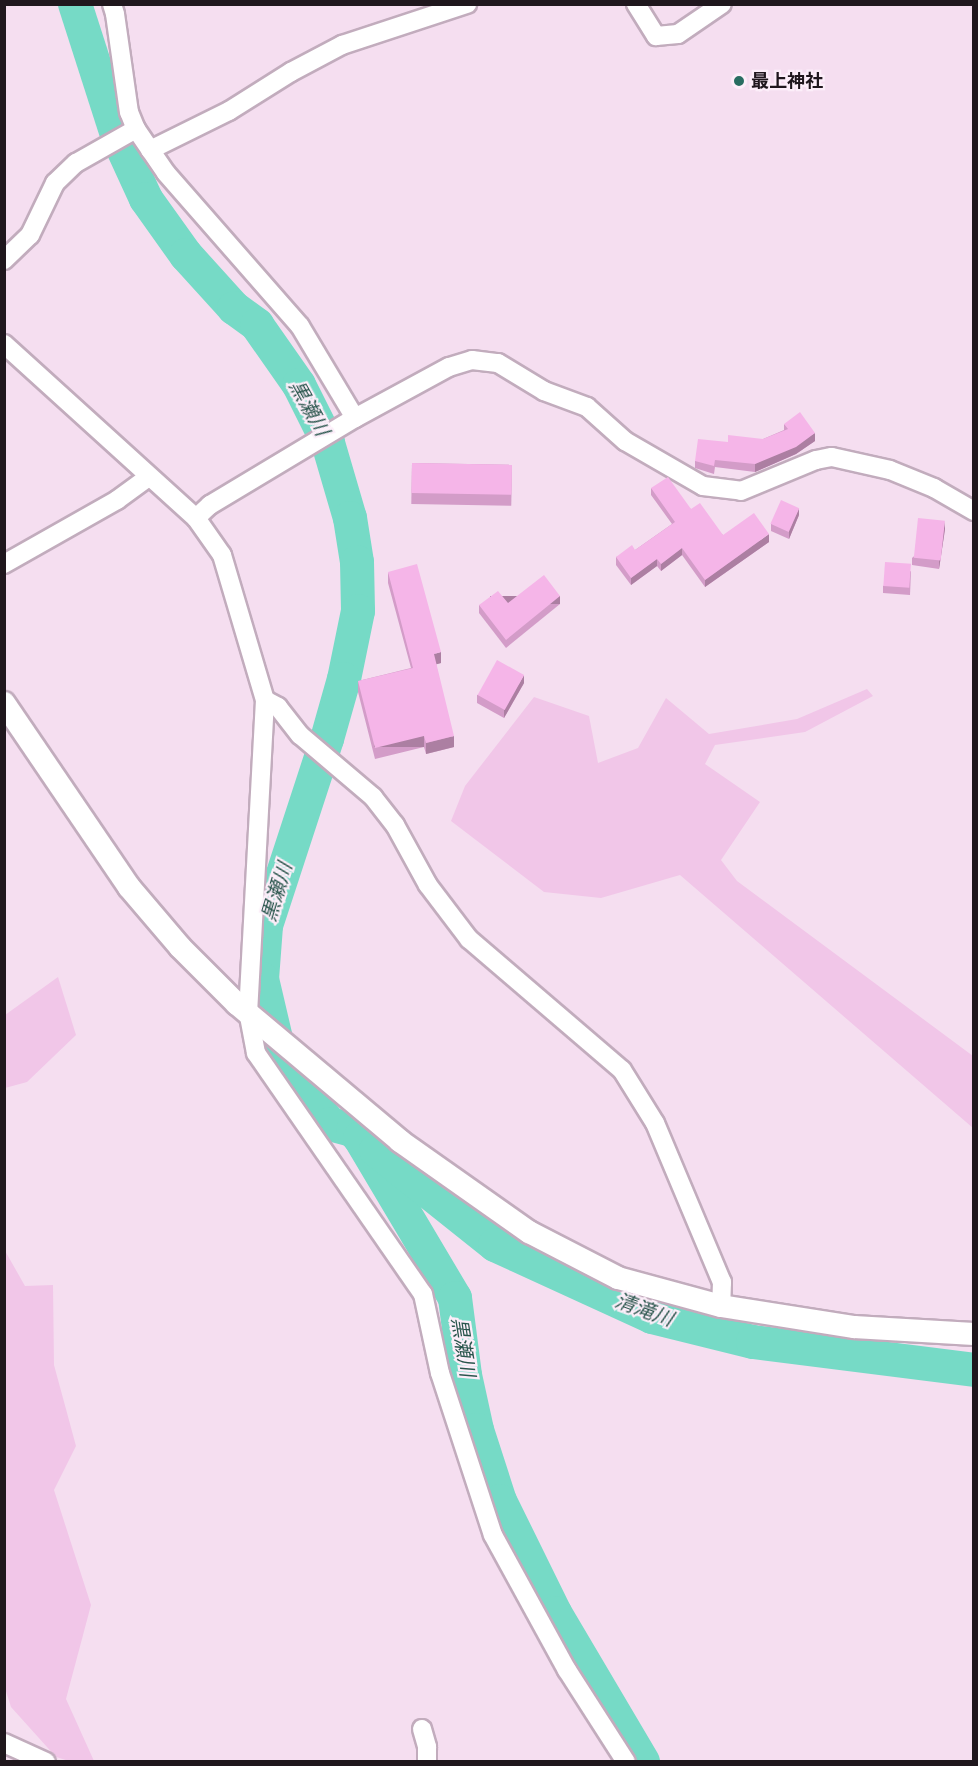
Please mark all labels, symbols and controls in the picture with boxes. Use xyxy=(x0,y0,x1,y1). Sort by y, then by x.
place label: 最上神社 xyxy=(751,70,823,92)
marker: 最上神社 xyxy=(732,74,746,88)
water label: 黒瀬川 xyxy=(284,376,334,440)
water label: 黒瀬川 xyxy=(257,860,297,924)
water label: 清滝川 xyxy=(612,1288,676,1332)
water label: 黒瀬川 xyxy=(446,1315,480,1379)

